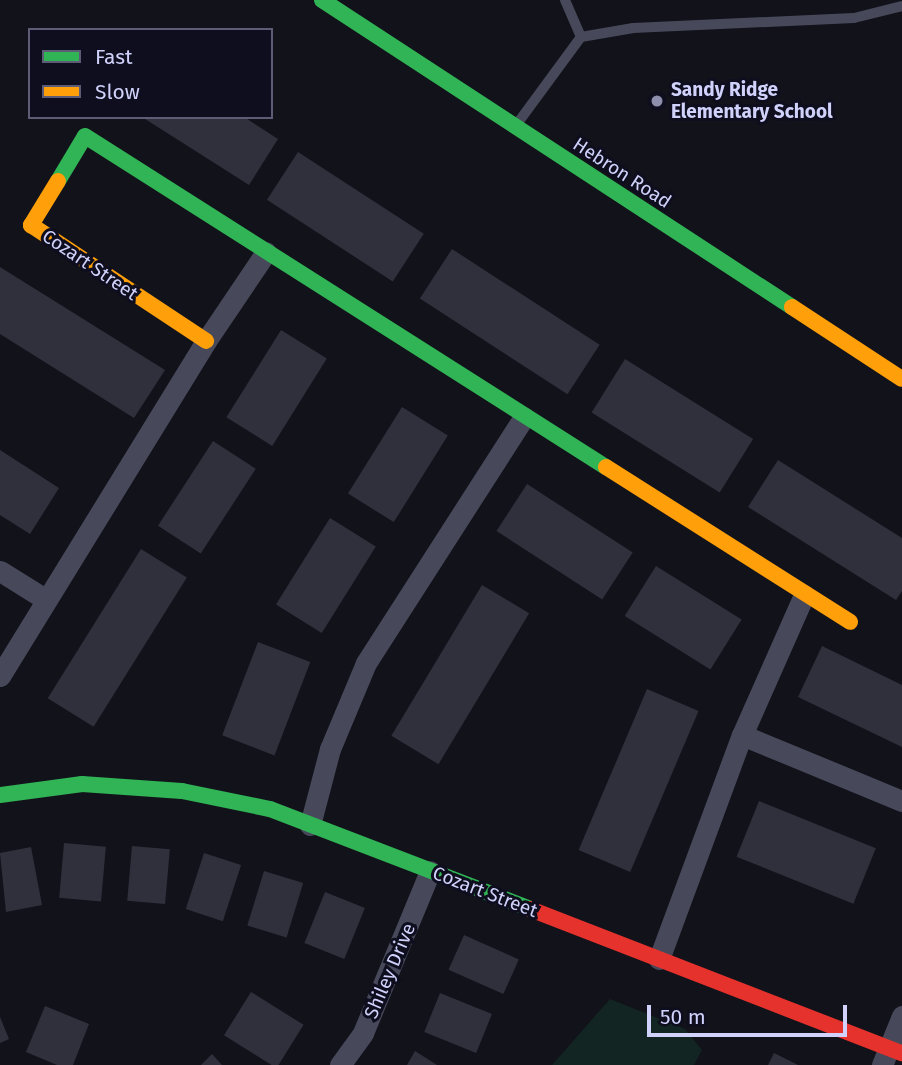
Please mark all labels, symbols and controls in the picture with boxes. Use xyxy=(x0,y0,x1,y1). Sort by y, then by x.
legend xyxy=(28,28,273,119)
text: Fast xyxy=(95,44,133,70)
text: Slow xyxy=(95,79,140,105)
place label: Sandy Ridge Elementary School xyxy=(671,79,833,123)
marker: Sandy Ridge Elementary School xyxy=(649,93,665,109)
street label: Hebron Road xyxy=(569,133,675,213)
street label: Cozart Street xyxy=(38,225,142,305)
street label: Cozart Street xyxy=(429,862,541,922)
street label: Shiley Drive xyxy=(360,920,420,1022)
scale bar xyxy=(650,992,850,1036)
text: 50 m xyxy=(660,1004,706,1030)

